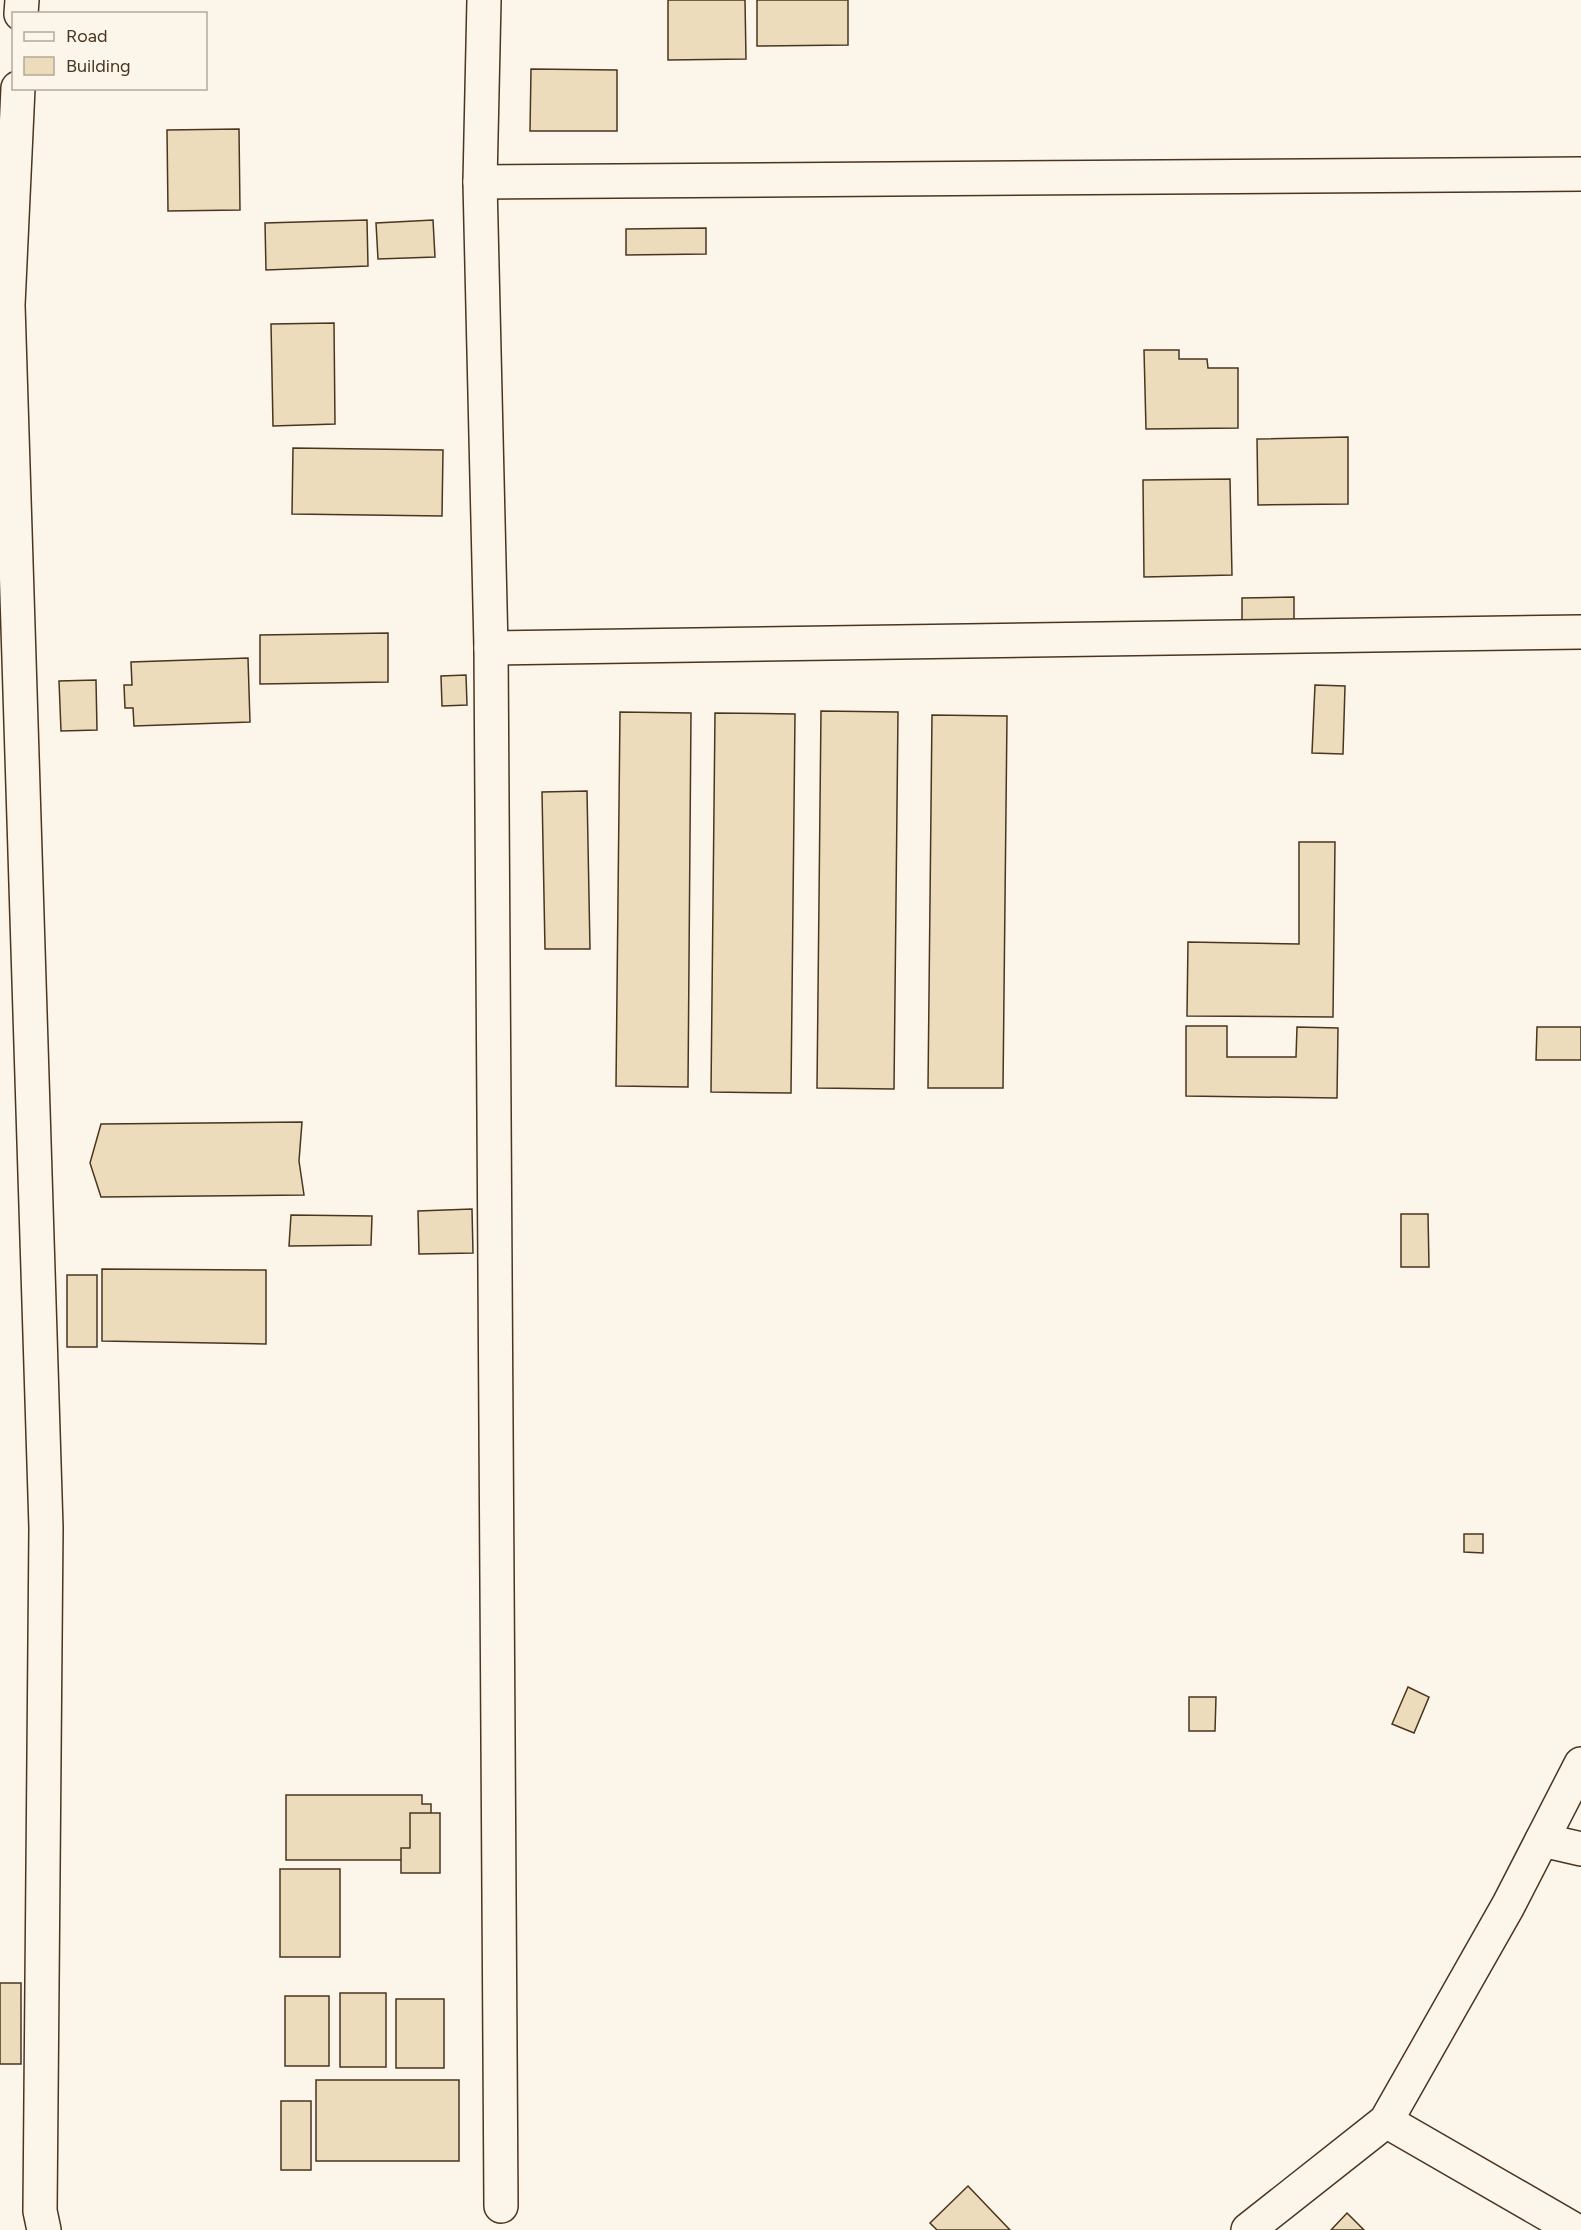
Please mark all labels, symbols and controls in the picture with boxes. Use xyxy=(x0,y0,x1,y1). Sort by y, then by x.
legend xyxy=(12,12,207,90)
text: Road xyxy=(66,25,107,47)
text: Building xyxy=(66,55,131,77)

